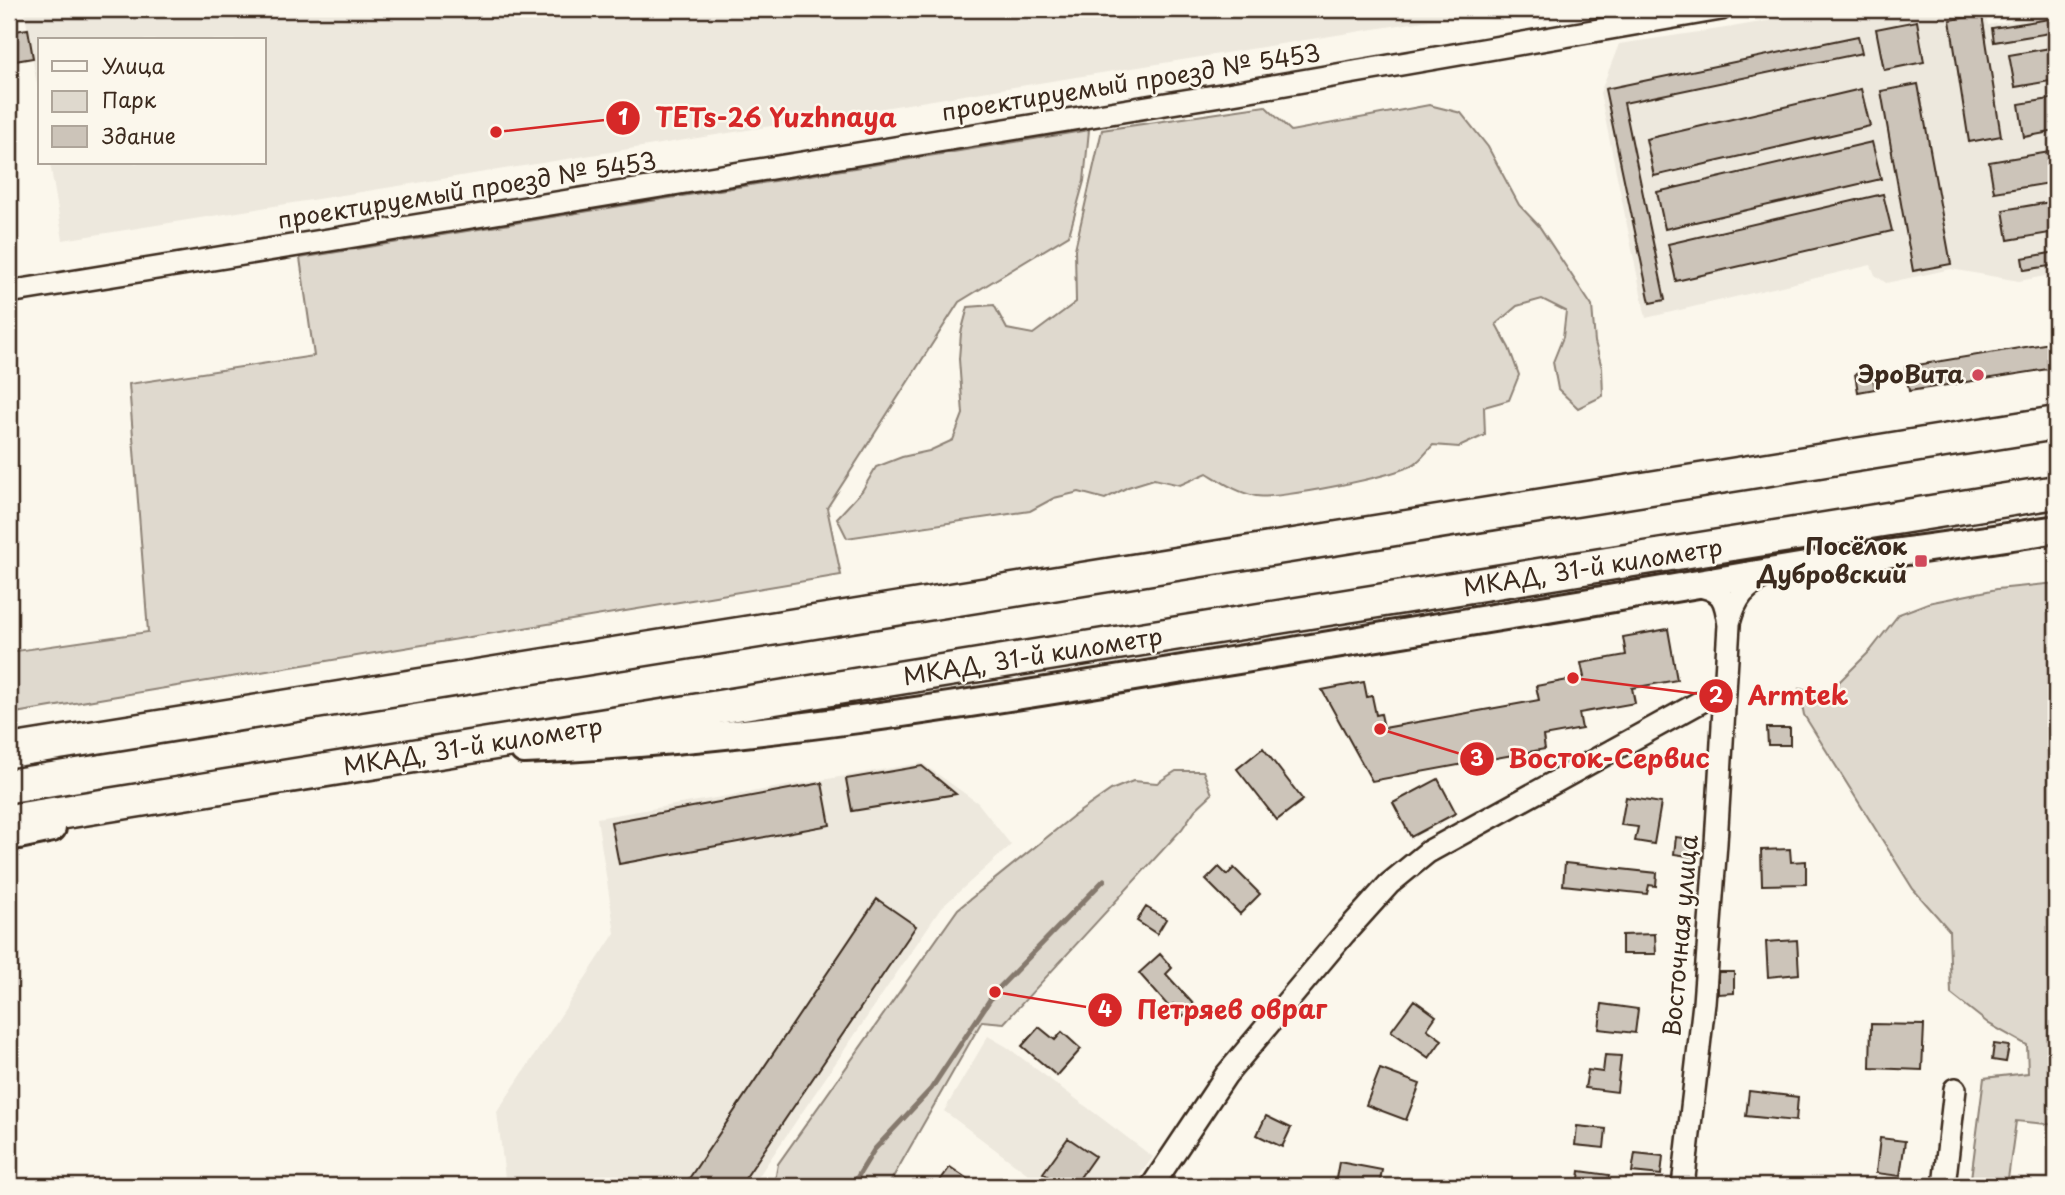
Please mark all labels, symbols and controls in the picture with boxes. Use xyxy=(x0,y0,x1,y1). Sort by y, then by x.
street label: проектируемый проезд № 5453 xyxy=(939,33,1323,129)
legend xyxy=(38,38,266,164)
text: Улица xyxy=(102,49,165,81)
text: Парк xyxy=(102,83,157,115)
callout: TETs-26 Yuzhnaya xyxy=(605,94,912,141)
text: TETs-26 Yuzhnaya xyxy=(655,97,897,136)
text: 1 xyxy=(618,100,628,132)
text: Здание xyxy=(102,119,176,151)
street label: проектируемый проезд № 5453 xyxy=(275,141,659,237)
place label: ЭроВита xyxy=(1858,355,1964,391)
marker: ЭроВита xyxy=(1970,367,1986,383)
place label: Посёлок Дубровский xyxy=(1756,527,1908,591)
street label: МКАД, 31-й километр xyxy=(1460,528,1725,604)
marker: Посёлок Дубровский xyxy=(1913,553,1929,569)
street label: МКАД, 31-й километр xyxy=(900,617,1165,693)
callout: Armtek xyxy=(1698,672,1862,719)
text: Armtek xyxy=(1747,675,1848,714)
text: 2 xyxy=(1709,678,1724,710)
street label: МКАД, 31-й километр xyxy=(340,707,605,783)
callout: Восток-Сервис xyxy=(1459,735,1724,782)
text: Восток-Сервис xyxy=(1508,738,1710,777)
text: 3 xyxy=(1470,741,1484,773)
street label: Восточная улица xyxy=(1652,833,1706,1038)
callout: Петряев овраг xyxy=(1087,986,1342,1033)
text: Петряев овраг xyxy=(1137,989,1328,1028)
text: 4 xyxy=(1098,992,1112,1024)

